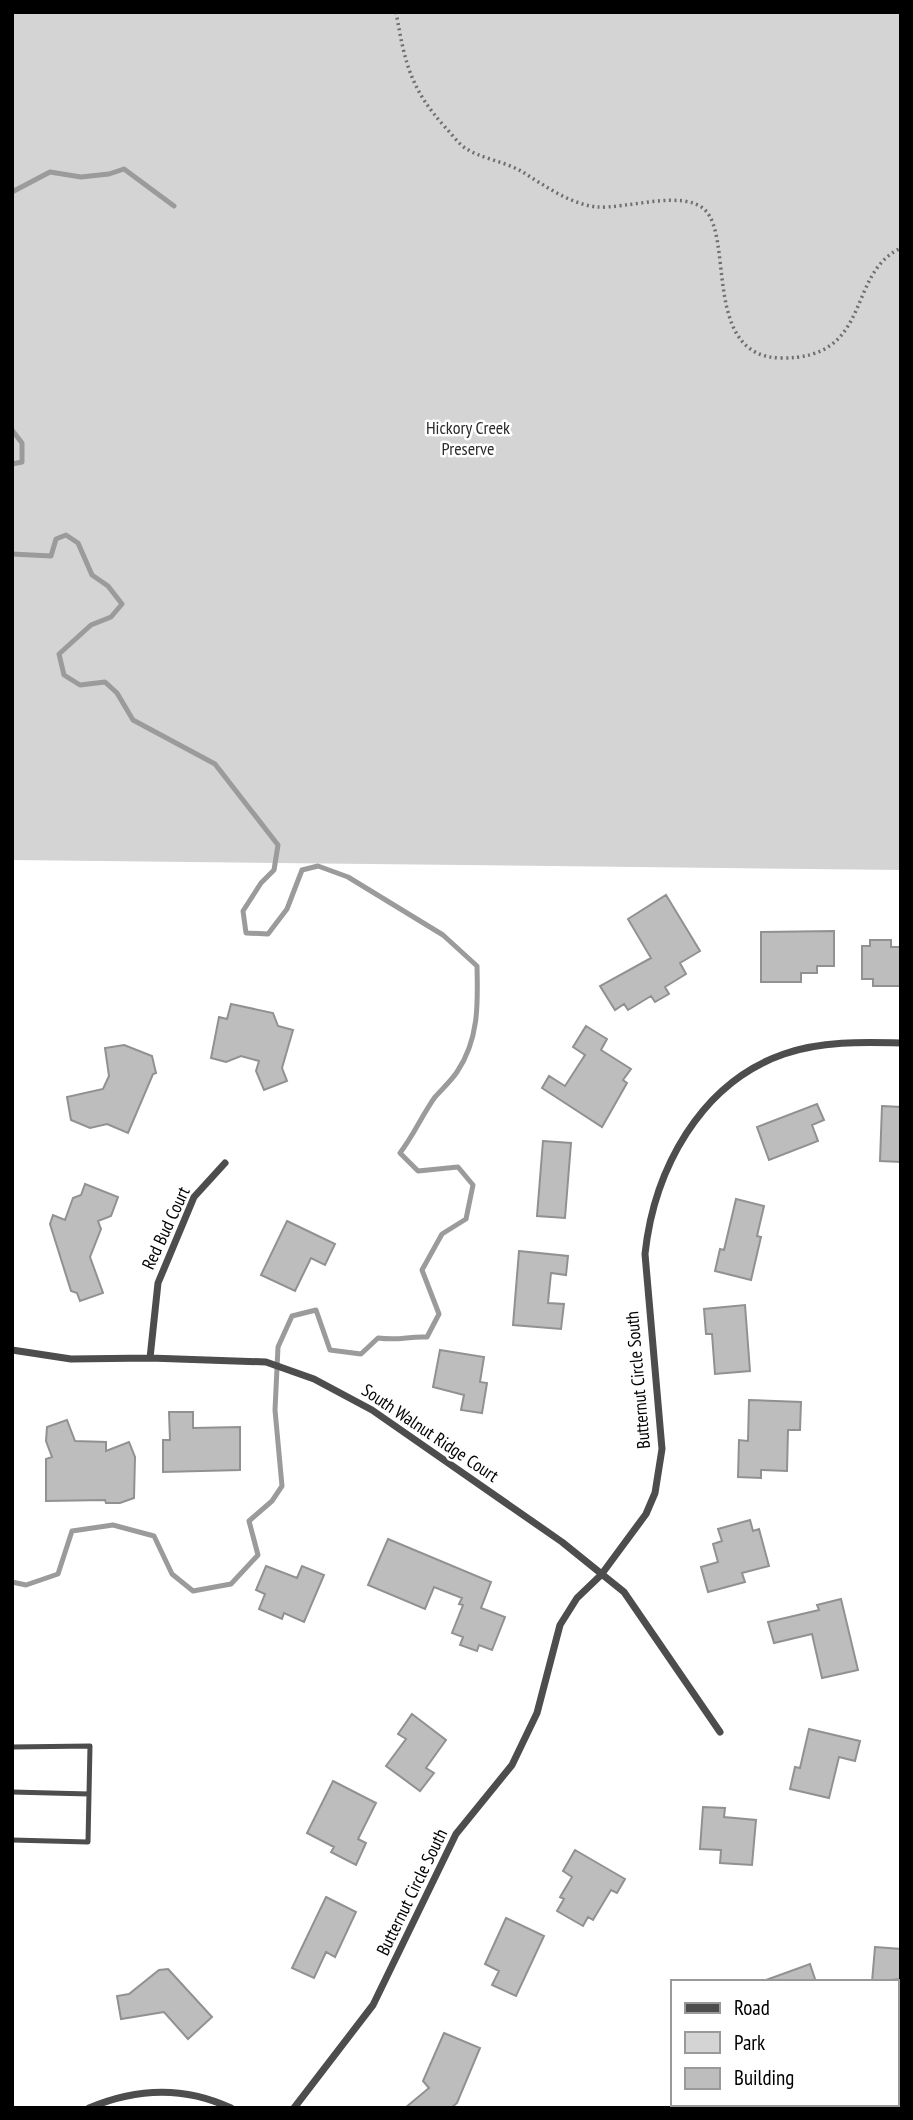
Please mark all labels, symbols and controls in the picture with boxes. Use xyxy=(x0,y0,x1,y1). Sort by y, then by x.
park label: Hickory Creek Preserve xyxy=(426,416,510,460)
street label: Red Bud Court xyxy=(136,1183,195,1273)
street label: Butternut Circle South xyxy=(620,1310,655,1450)
street label: South Walnut Ridge Court xyxy=(357,1378,503,1487)
street label: Butternut Circle South xyxy=(371,1825,452,1959)
legend xyxy=(671,1980,899,2106)
text: Road xyxy=(734,1994,770,2021)
text: Park xyxy=(734,2029,765,2056)
text: Building xyxy=(734,2064,794,2091)

